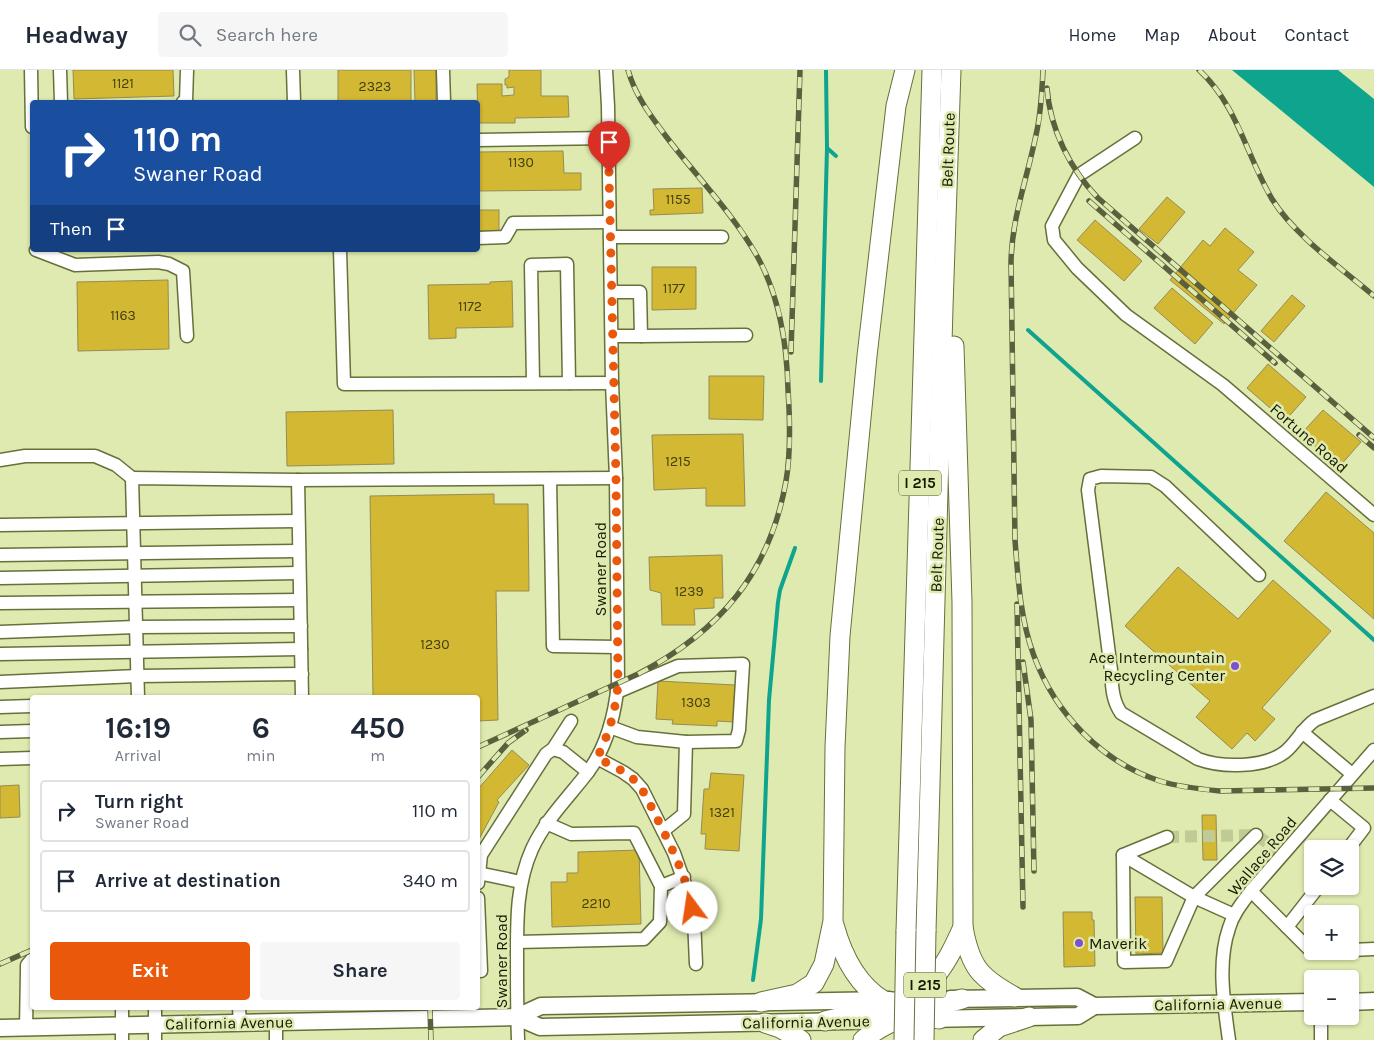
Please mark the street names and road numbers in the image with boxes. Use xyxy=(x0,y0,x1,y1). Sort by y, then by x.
street label: Belt Route xyxy=(937,112,959,188)
street label: Fortune Road xyxy=(1266,399,1352,477)
road number: I 215 xyxy=(899,470,941,496)
street label: Belt Route xyxy=(926,517,948,593)
street label: Swaner Road xyxy=(591,522,610,616)
street label: Wallace Road xyxy=(1223,813,1301,899)
street label: Swaner Road xyxy=(492,914,511,1008)
road number: I 215 xyxy=(904,972,946,998)
street label: California Avenue xyxy=(1154,993,1282,1015)
street label: California Avenue xyxy=(742,1011,870,1033)
street label: California Avenue xyxy=(165,1012,293,1034)

